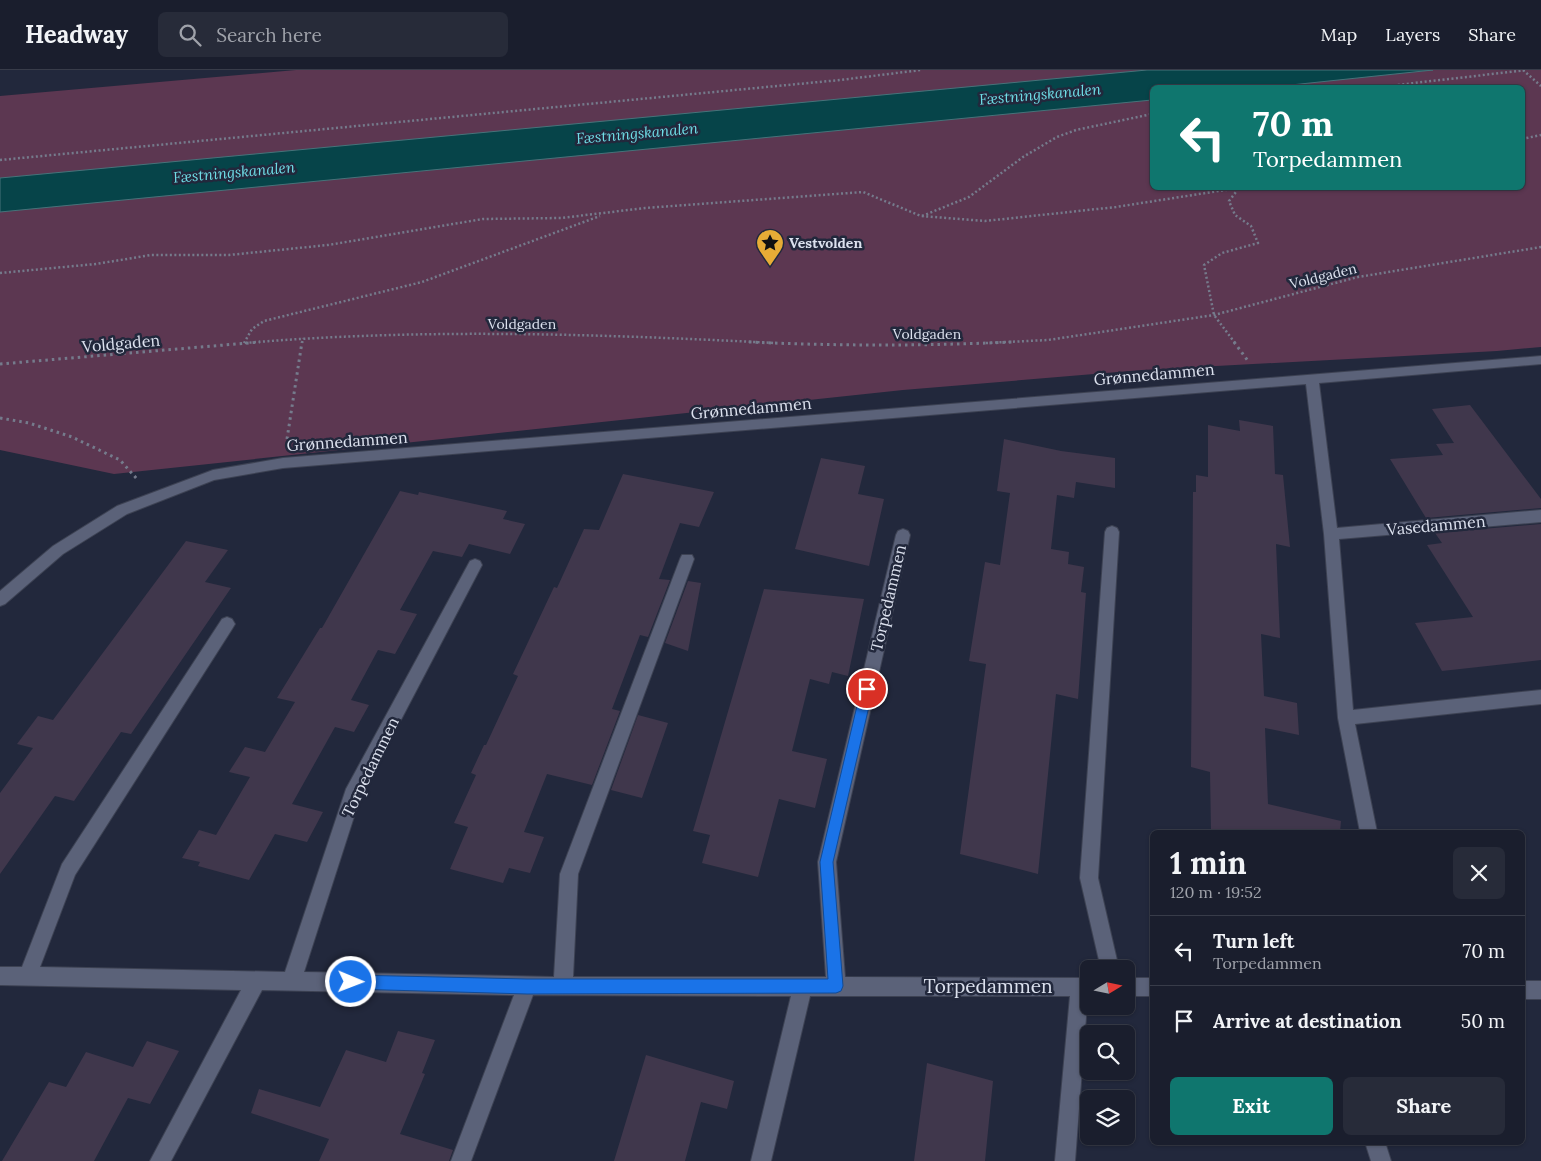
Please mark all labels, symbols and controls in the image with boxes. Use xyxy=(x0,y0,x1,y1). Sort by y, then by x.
search box xyxy=(158,12,508,57)
text: Headway xyxy=(25,19,128,50)
icon: search xyxy=(176,21,204,49)
text: Search here xyxy=(216,23,322,47)
text: Map xyxy=(1321,23,1357,46)
text: Layers xyxy=(1385,23,1440,46)
text: Share xyxy=(1468,23,1516,46)
water label: Fæstningskanalen xyxy=(978,79,1103,109)
text: 70 m xyxy=(1253,101,1333,146)
icon: left xyxy=(1170,105,1235,170)
water label: Fæstningskanalen xyxy=(575,118,700,148)
text: Torpedammen xyxy=(1253,145,1402,173)
water label: Fæstningskanalen xyxy=(172,157,297,187)
place icon: Vestvolden xyxy=(755,228,785,267)
place label: Vestvolden xyxy=(789,234,862,252)
street label: Voldgaden xyxy=(1287,259,1359,293)
street label: Voldgaden xyxy=(487,315,557,333)
street label: Voldgaden xyxy=(892,325,962,343)
street label: Voldgaden xyxy=(80,330,161,356)
street label: Grønnedammen xyxy=(1093,359,1216,389)
street label: Grønnedammen xyxy=(690,393,813,423)
street label: Grønnedammen xyxy=(286,427,408,455)
street label: Vasedammen xyxy=(1385,511,1487,539)
street label: Torpedammen xyxy=(866,543,910,653)
pin xyxy=(846,668,888,710)
icon: arrive xyxy=(853,675,881,703)
street label: Torpedammen xyxy=(337,714,403,820)
text: 1 min xyxy=(1170,844,1247,882)
button: close xyxy=(1453,847,1505,899)
text: 120 m · 19:52 xyxy=(1170,882,1262,902)
text: Turn left xyxy=(1213,929,1294,953)
icon: left xyxy=(1170,937,1198,965)
text: 70 m xyxy=(1462,939,1505,963)
text: Torpedammen xyxy=(1213,953,1322,973)
position arrow xyxy=(324,955,376,1007)
north arrow xyxy=(1080,960,1135,1015)
map controls xyxy=(1080,960,1135,1145)
street label: Torpedammen xyxy=(923,974,1053,998)
icon: arrive xyxy=(1170,1007,1198,1035)
text: Arrive at destination xyxy=(1213,1009,1402,1033)
text: 50 m xyxy=(1461,1009,1505,1033)
button: search xyxy=(1080,1025,1135,1080)
button: Exit xyxy=(1170,1077,1333,1135)
button: Share xyxy=(1343,1077,1505,1135)
button: layers xyxy=(1080,1090,1135,1145)

